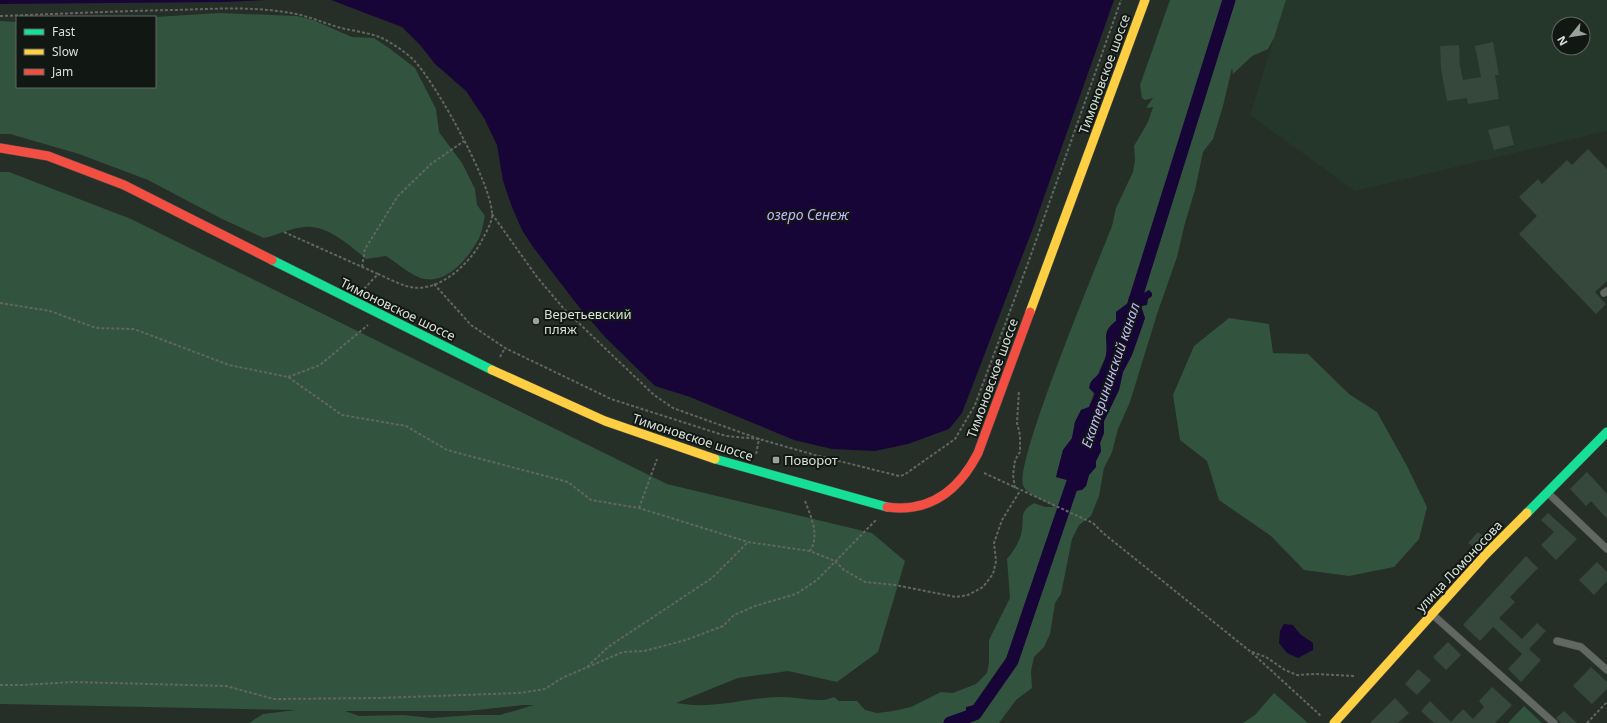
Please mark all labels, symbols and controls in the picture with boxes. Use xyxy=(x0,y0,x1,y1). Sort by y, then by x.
street label: Тимоновское шоссе xyxy=(1074,12,1134,136)
legend xyxy=(16,16,156,88)
north arrow xyxy=(1551,16,1591,56)
text: Fast xyxy=(52,23,76,40)
text: N xyxy=(1553,34,1571,49)
text: Slow xyxy=(52,43,79,60)
text: Jam xyxy=(51,63,73,80)
water label: озеро Сенеж xyxy=(767,205,850,224)
street label: Тимоновское шоссе xyxy=(337,273,459,345)
water label: Екатерининский канал xyxy=(1076,300,1144,450)
place label: Веретьевский пляж xyxy=(544,305,632,338)
marker: Веретьевский пляж xyxy=(531,316,541,326)
street label: Тимоновское шоссе xyxy=(962,316,1022,440)
street label: Тимоновское шоссе xyxy=(630,409,756,465)
place label: Поворот xyxy=(784,451,838,469)
marker: Поворот xyxy=(771,455,781,465)
street label: улица Ломоносова xyxy=(1412,516,1506,616)

